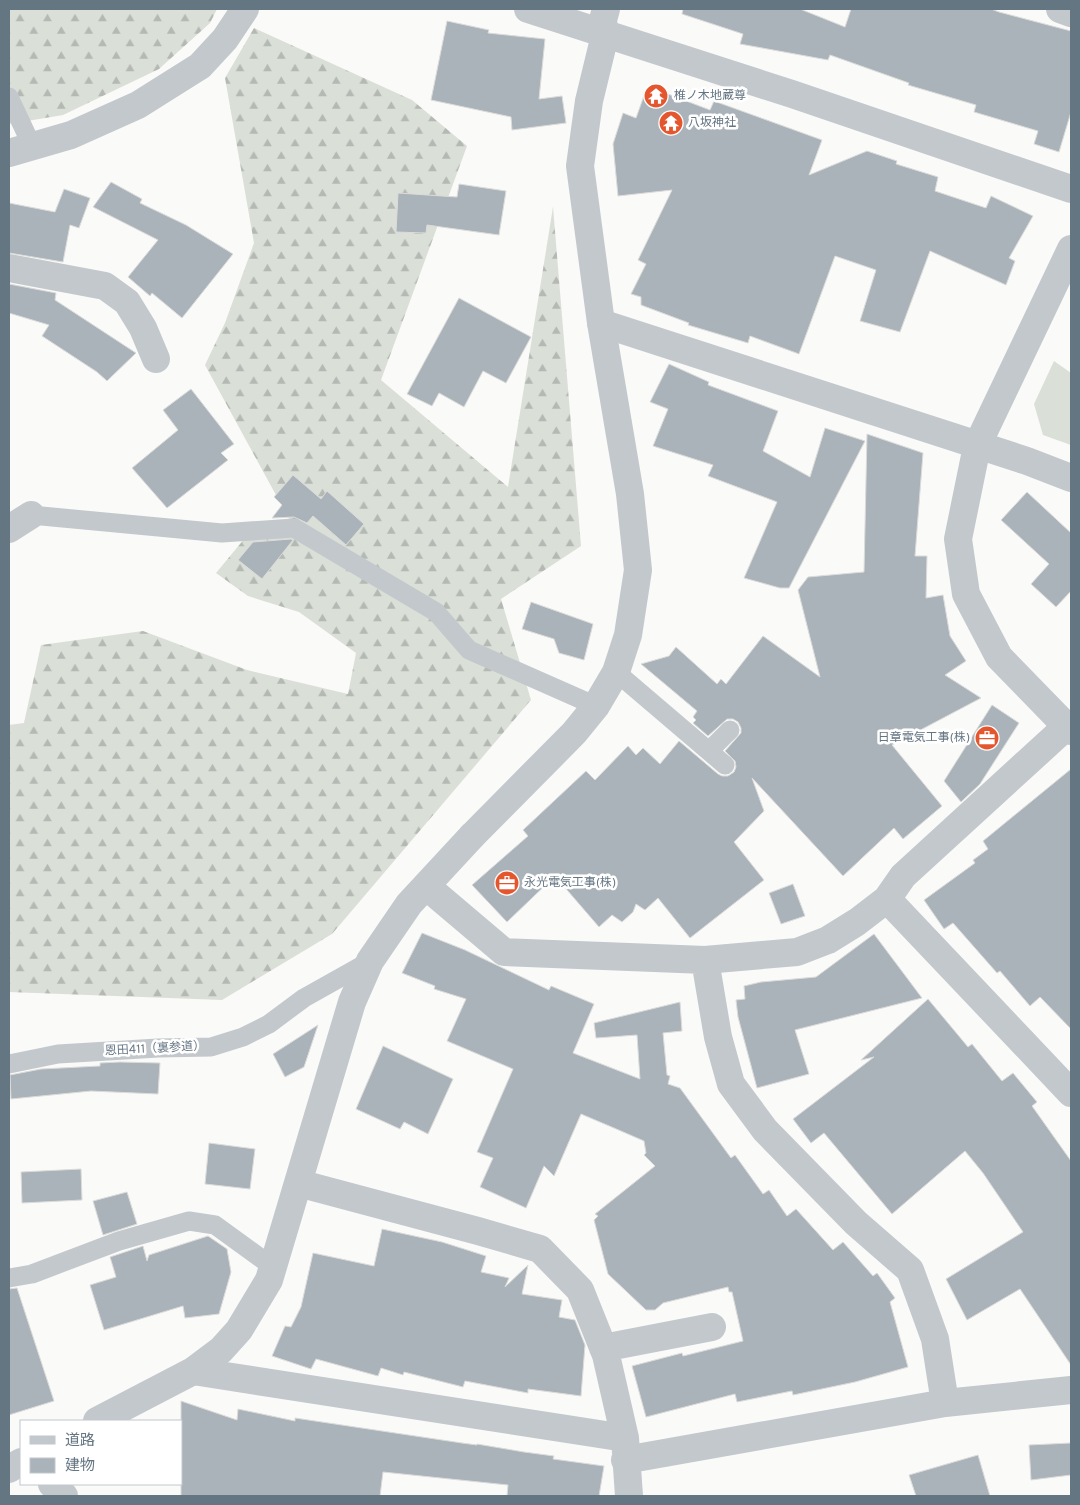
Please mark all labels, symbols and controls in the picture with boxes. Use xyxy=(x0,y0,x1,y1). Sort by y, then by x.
temple icon: 椎ノ木地蔵尊 xyxy=(643,83,669,109)
place label: 椎ノ木地蔵尊 xyxy=(674,88,746,104)
temple icon: 八坂神社 xyxy=(658,110,684,136)
place label: 八坂神社 xyxy=(688,115,736,131)
office icon: 日章電気工事(株) xyxy=(974,725,1000,751)
place label: 日章電気工事(株) xyxy=(878,730,970,746)
office icon: 永光電気工事(株) xyxy=(494,870,520,896)
place label: 永光電気工事(株) xyxy=(524,875,616,891)
street label: 恩田411（裏参道） xyxy=(104,1038,206,1060)
legend xyxy=(20,1420,182,1485)
text: 道路 xyxy=(65,1432,95,1451)
text: 建物 xyxy=(65,1457,95,1476)

